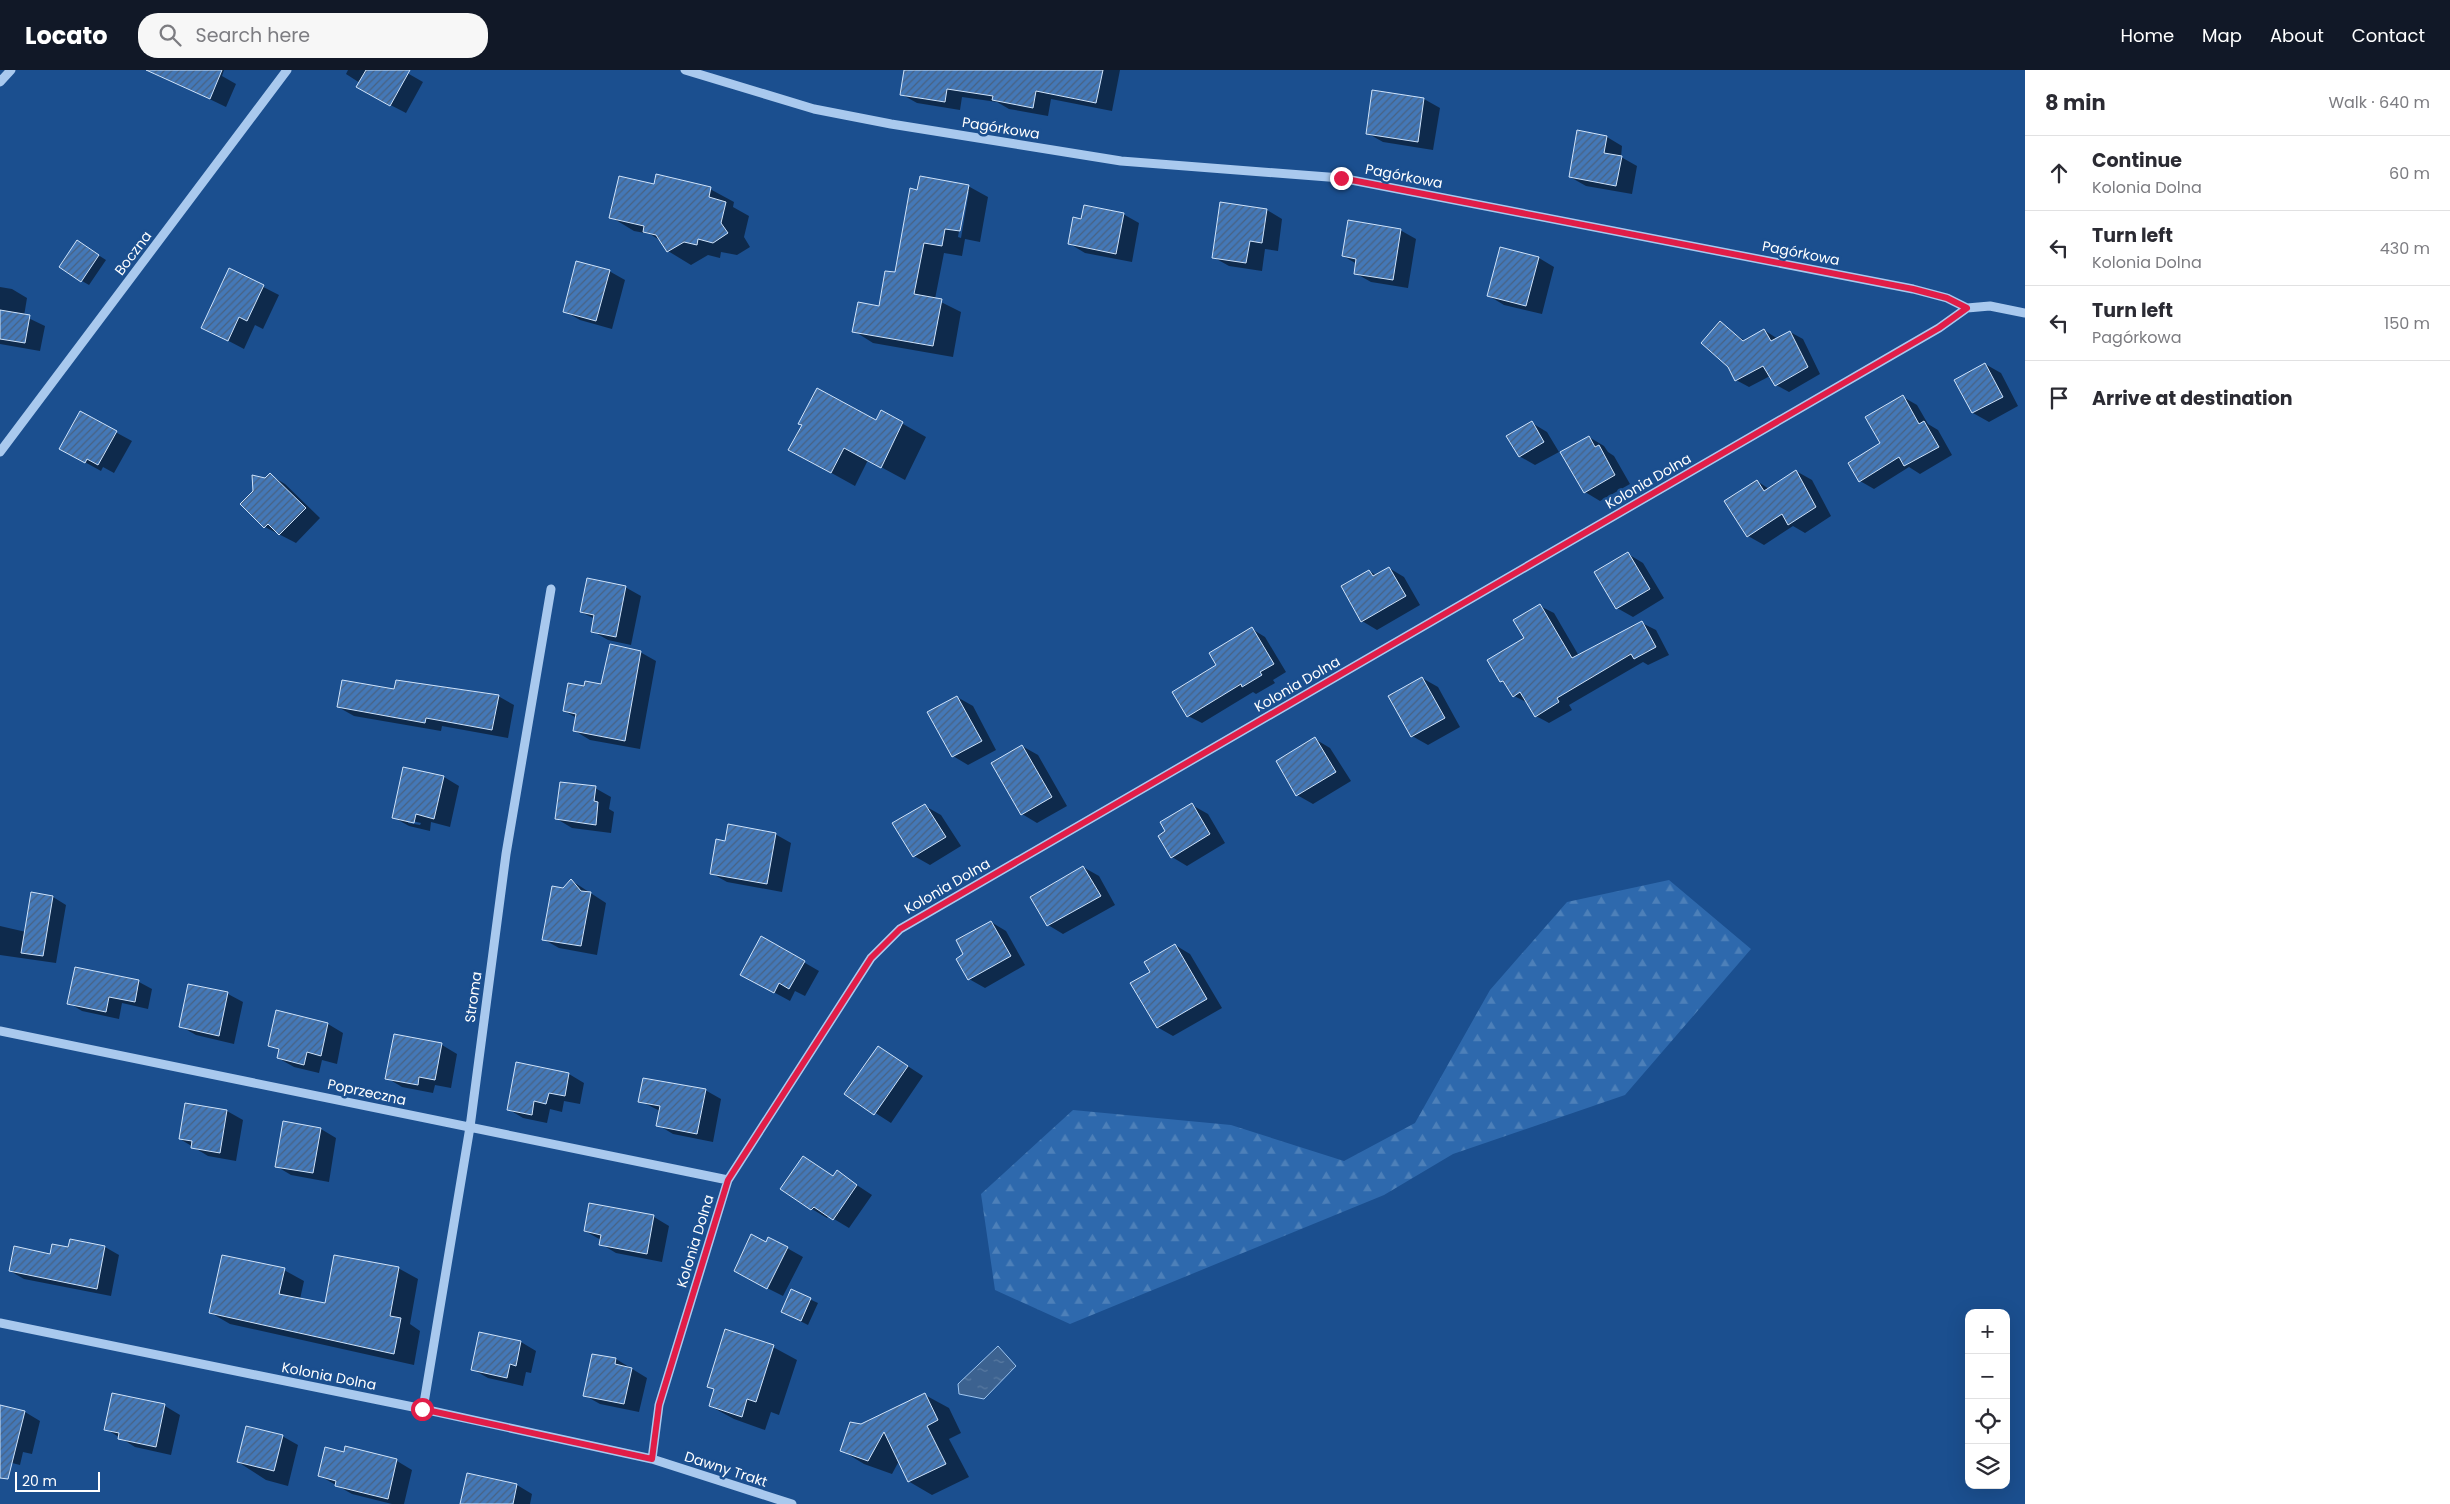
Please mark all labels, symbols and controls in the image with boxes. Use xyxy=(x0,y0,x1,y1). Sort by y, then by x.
search box xyxy=(138,13,488,58)
text: Locato xyxy=(25,19,108,52)
icon: search xyxy=(156,21,184,49)
text: Search here xyxy=(196,22,310,49)
text: Home xyxy=(2120,23,2174,48)
text: Map xyxy=(2202,23,2242,48)
text: About xyxy=(2270,23,2324,48)
text: Contact xyxy=(2352,23,2425,48)
text: 8 min xyxy=(2045,88,2106,117)
text: Walk · 640 m xyxy=(2328,91,2430,114)
street label: Pagórkowa xyxy=(961,112,1041,144)
text: Continue xyxy=(2092,147,2182,174)
street label: Pagórkowa xyxy=(1364,159,1444,193)
icon: ahead xyxy=(2045,159,2073,187)
text: 60 m xyxy=(2389,162,2430,185)
route end xyxy=(1330,167,1353,190)
text: Kolonia Dolna xyxy=(2092,176,2202,199)
text: Turn left xyxy=(2092,222,2173,249)
street label: Boczna xyxy=(110,227,156,279)
icon: left xyxy=(2045,234,2073,262)
street label: Pagórkowa xyxy=(1761,236,1841,270)
text: 430 m xyxy=(2380,237,2430,260)
text: Kolonia Dolna xyxy=(2092,251,2202,274)
text: Turn left xyxy=(2092,297,2173,324)
icon: left xyxy=(2045,309,2073,337)
text: 150 m xyxy=(2384,312,2430,335)
text: Pagórkowa xyxy=(2092,326,2182,349)
icon: arrive xyxy=(2045,384,2073,412)
text: Arrive at destination xyxy=(2092,385,2293,412)
street label: Kolonia Dolna xyxy=(1601,448,1695,514)
street label: Kolonia Dolna xyxy=(1250,651,1344,717)
street label: Kolonia Dolna xyxy=(900,853,994,919)
street label: Stroma xyxy=(460,970,486,1024)
street label: Poprzeczna xyxy=(326,1074,408,1110)
street label: Kolonia Dolna xyxy=(671,1192,719,1290)
map controls xyxy=(1965,1309,2010,1489)
button: + xyxy=(1965,1309,2010,1354)
button: − xyxy=(1965,1354,2010,1399)
street label: Kolonia Dolna xyxy=(280,1357,378,1395)
route start xyxy=(411,1398,434,1421)
button: locate xyxy=(1965,1399,2010,1444)
button: layers xyxy=(1965,1444,2010,1489)
street label: Dawny Trakt xyxy=(682,1446,770,1492)
scale bar xyxy=(15,1469,100,1492)
text: 20 m xyxy=(22,1471,57,1491)

